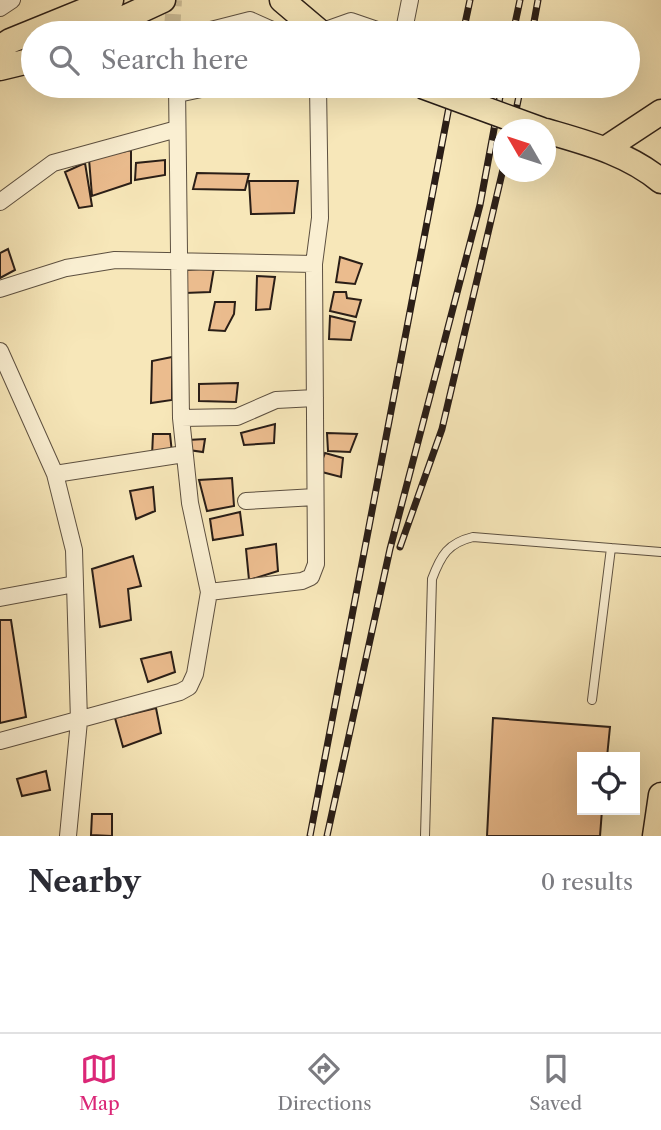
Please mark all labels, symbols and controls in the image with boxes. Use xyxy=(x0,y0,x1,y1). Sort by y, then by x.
search box xyxy=(21,21,640,98)
icon: search xyxy=(45,41,83,79)
text: Search here xyxy=(101,44,248,76)
north arrow xyxy=(493,119,556,182)
map controls xyxy=(577,752,640,815)
button: locate xyxy=(577,752,640,815)
text: Nearby xyxy=(28,863,141,900)
text: 0 results xyxy=(541,868,633,896)
tab: Map xyxy=(79,1050,120,1115)
tab: Directions xyxy=(278,1050,371,1115)
tab: Saved xyxy=(529,1050,582,1115)

